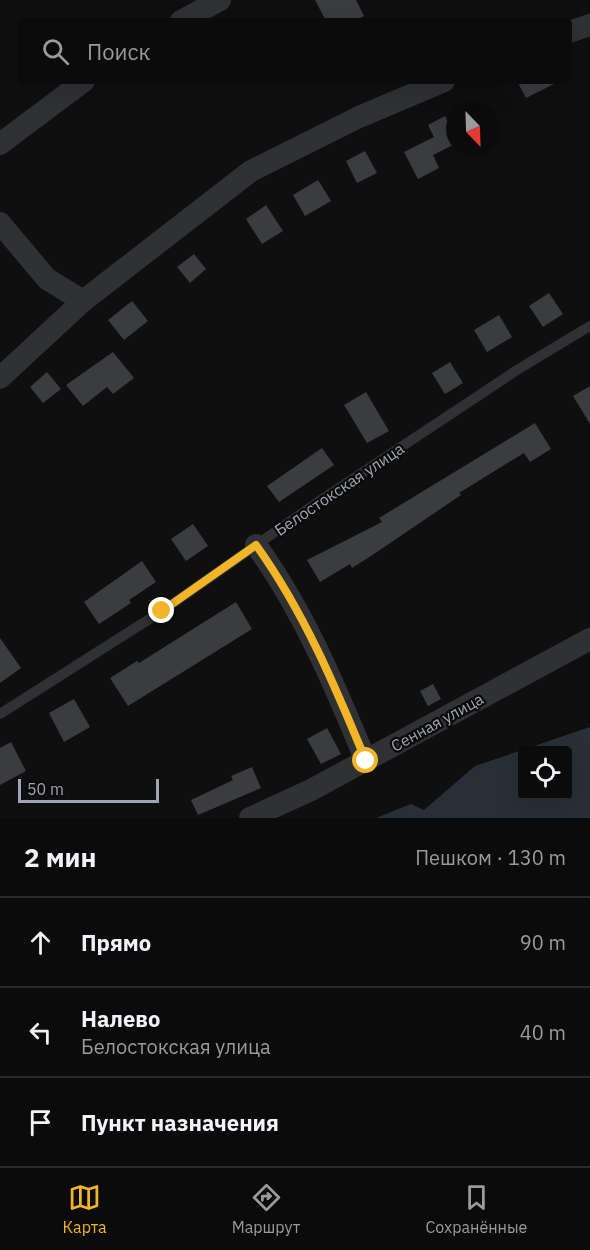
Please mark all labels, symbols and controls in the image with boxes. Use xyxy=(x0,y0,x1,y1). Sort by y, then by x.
search box xyxy=(18,18,572,84)
icon: search xyxy=(39,35,72,68)
text: Поиск xyxy=(87,37,151,66)
north arrow xyxy=(446,102,500,156)
street label: Белостокская улица xyxy=(270,438,408,540)
route end xyxy=(148,597,174,623)
street label: Сенная улица xyxy=(387,688,487,756)
map controls xyxy=(518,746,572,800)
button: locate xyxy=(518,746,572,800)
route start xyxy=(352,747,378,773)
scale bar xyxy=(18,776,159,804)
text: 50 m xyxy=(27,779,64,799)
text: 2 мин xyxy=(24,840,96,874)
text: Пешком · 130 m xyxy=(415,844,566,871)
icon: ahead xyxy=(24,926,57,959)
text: Прямо xyxy=(81,928,151,957)
text: 90 m xyxy=(520,929,566,956)
text: Налево xyxy=(81,1004,160,1033)
icon: left xyxy=(24,1016,57,1049)
text: 40 m xyxy=(520,1019,566,1046)
text: Белостокская улица xyxy=(81,1033,271,1060)
icon: arrive xyxy=(24,1106,57,1139)
text: Пункт назначения xyxy=(81,1108,279,1137)
tab: Карта xyxy=(63,1181,107,1237)
tab: Маршрут xyxy=(232,1181,300,1237)
tab: Сохранённые xyxy=(425,1181,527,1237)

